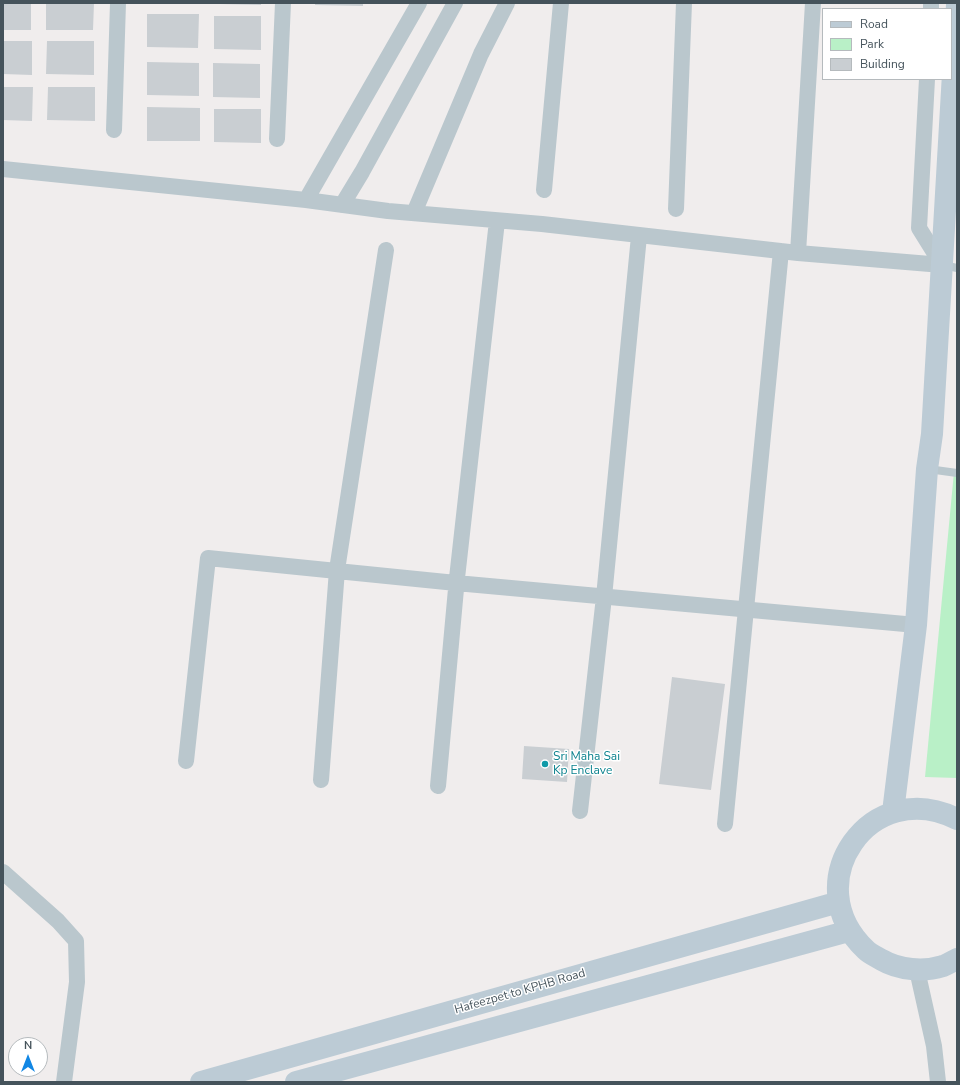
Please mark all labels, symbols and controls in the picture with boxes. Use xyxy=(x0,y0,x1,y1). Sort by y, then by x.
legend xyxy=(822,8,952,80)
text: Road xyxy=(860,16,888,32)
text: Park xyxy=(860,36,884,52)
text: Building xyxy=(860,56,905,72)
place label: Sri Maha Sai Kp Enclave xyxy=(553,750,620,778)
marker: Sri Maha Sai Kp Enclave xyxy=(540,759,550,769)
street label: Hafeezpet to KPHB Road xyxy=(453,966,587,1018)
north arrow xyxy=(8,1037,48,1077)
text: N xyxy=(24,1038,32,1053)

